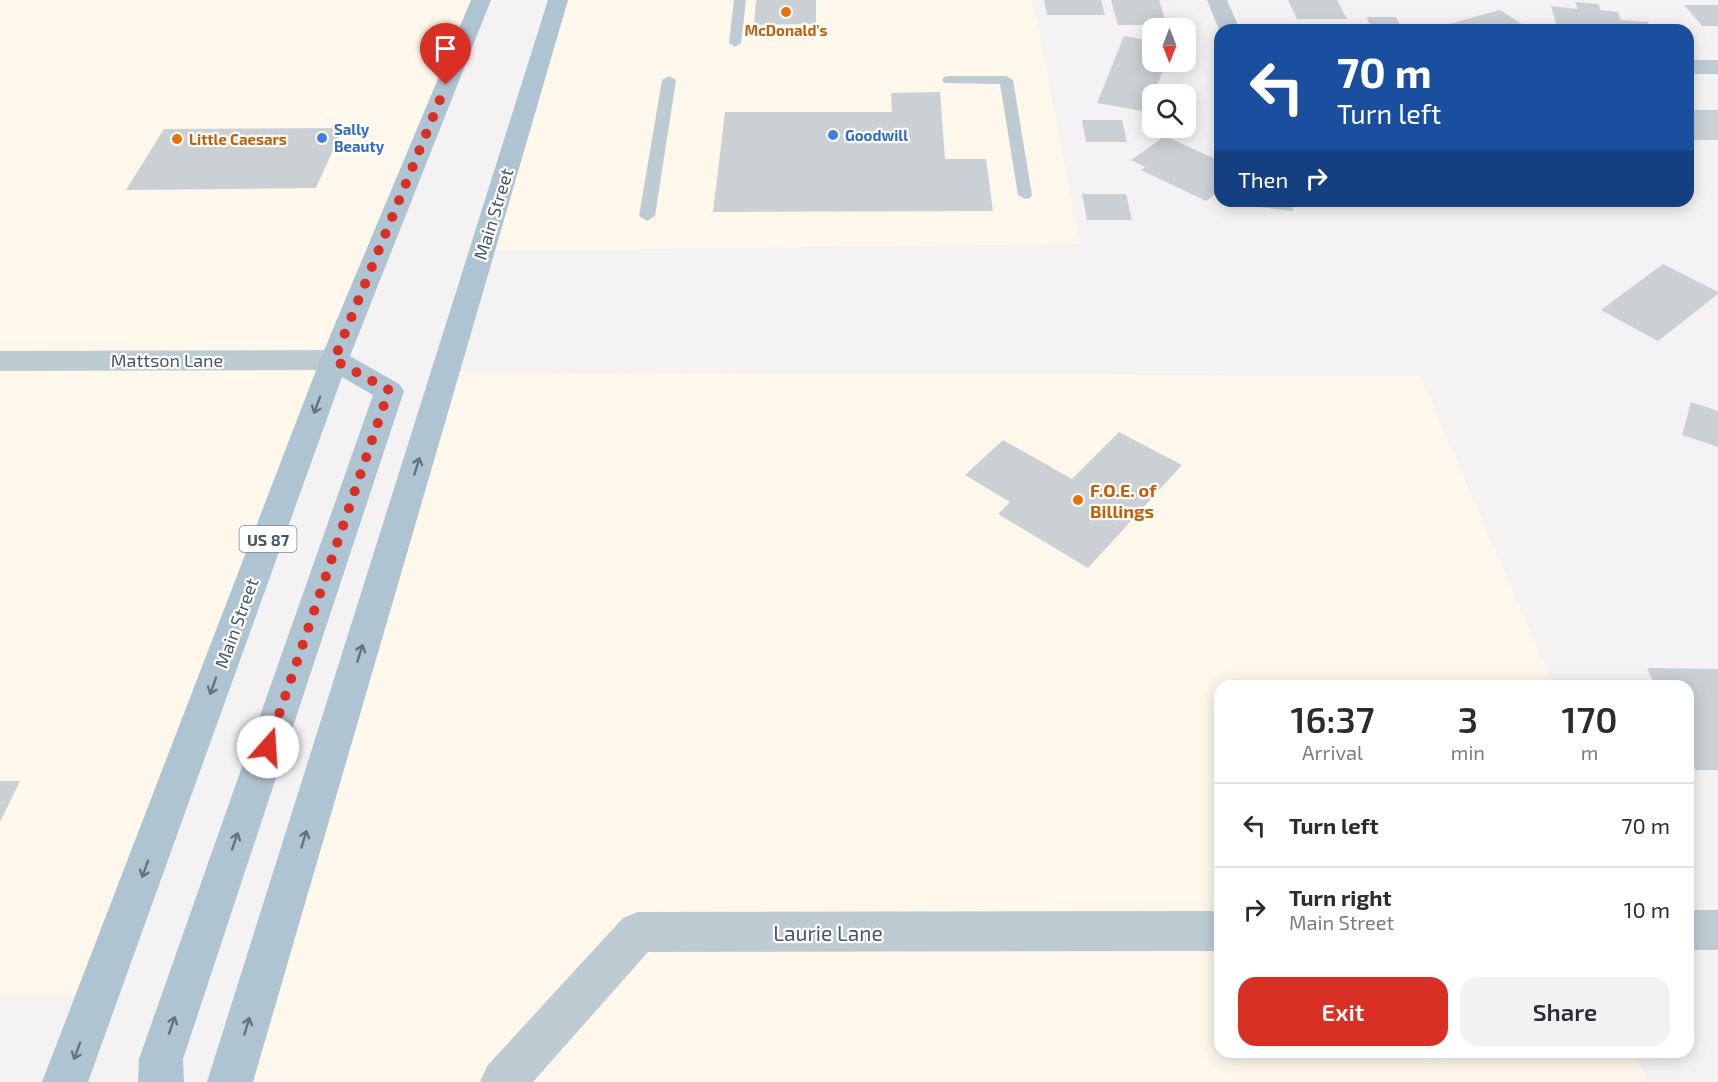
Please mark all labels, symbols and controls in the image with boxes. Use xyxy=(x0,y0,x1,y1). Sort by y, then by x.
marker: McDonald's xyxy=(779,5,793,19)
north arrow xyxy=(1142,18,1196,72)
map controls xyxy=(1142,18,1196,138)
place label: McDonald's xyxy=(744,21,828,39)
pin xyxy=(420,23,471,85)
icon: arrive xyxy=(429,32,462,65)
text: 70 m xyxy=(1337,46,1432,96)
icon: left xyxy=(1238,48,1316,126)
button: search xyxy=(1142,84,1196,138)
text: Turn left xyxy=(1337,97,1441,129)
place label: Sally Beauty xyxy=(334,120,385,156)
place label: Goodwill xyxy=(845,126,908,144)
marker: Goodwill xyxy=(826,128,840,142)
place label: Little Caesars xyxy=(189,130,287,148)
marker: Sally Beauty xyxy=(315,131,329,145)
marker: Little Caesars xyxy=(170,132,184,146)
icon: right xyxy=(1300,162,1333,195)
street label: Main Street xyxy=(469,165,517,262)
text: Then xyxy=(1238,166,1288,192)
street label: Mattson Lane xyxy=(111,349,223,371)
one-way arrow xyxy=(311,395,322,414)
one-way arrow xyxy=(412,457,423,476)
place label: F.O.E. of Billings xyxy=(1090,479,1157,522)
marker: F.O.E. of Billings xyxy=(1071,493,1085,507)
road number: US 87 xyxy=(240,526,296,552)
street label: Main Street xyxy=(209,575,263,671)
one-way arrow xyxy=(355,644,366,663)
one-way arrow xyxy=(207,676,218,695)
text: 16:37 xyxy=(1290,697,1374,740)
text: 3 xyxy=(1458,697,1478,740)
text: 170 xyxy=(1561,697,1618,740)
position arrow xyxy=(236,715,300,779)
text: Arrival xyxy=(1302,740,1363,764)
text: min xyxy=(1451,740,1485,764)
text: m xyxy=(1581,740,1598,764)
icon: left xyxy=(1238,809,1271,842)
text: Turn left xyxy=(1289,812,1378,838)
text: 70 m xyxy=(1621,812,1670,838)
one-way arrow xyxy=(299,830,310,849)
one-way arrow xyxy=(231,832,242,851)
one-way arrow xyxy=(139,859,150,878)
text: Turn right xyxy=(1289,884,1391,910)
icon: right xyxy=(1238,893,1271,926)
text: 10 m xyxy=(1624,896,1670,922)
text: Main Street xyxy=(1289,910,1394,934)
street label: Laurie Lane xyxy=(773,920,883,945)
button: Exit xyxy=(1238,977,1448,1046)
button: Share xyxy=(1460,977,1670,1046)
one-way arrow xyxy=(168,1016,179,1035)
one-way arrow xyxy=(242,1017,253,1036)
one-way arrow xyxy=(70,1042,81,1060)

